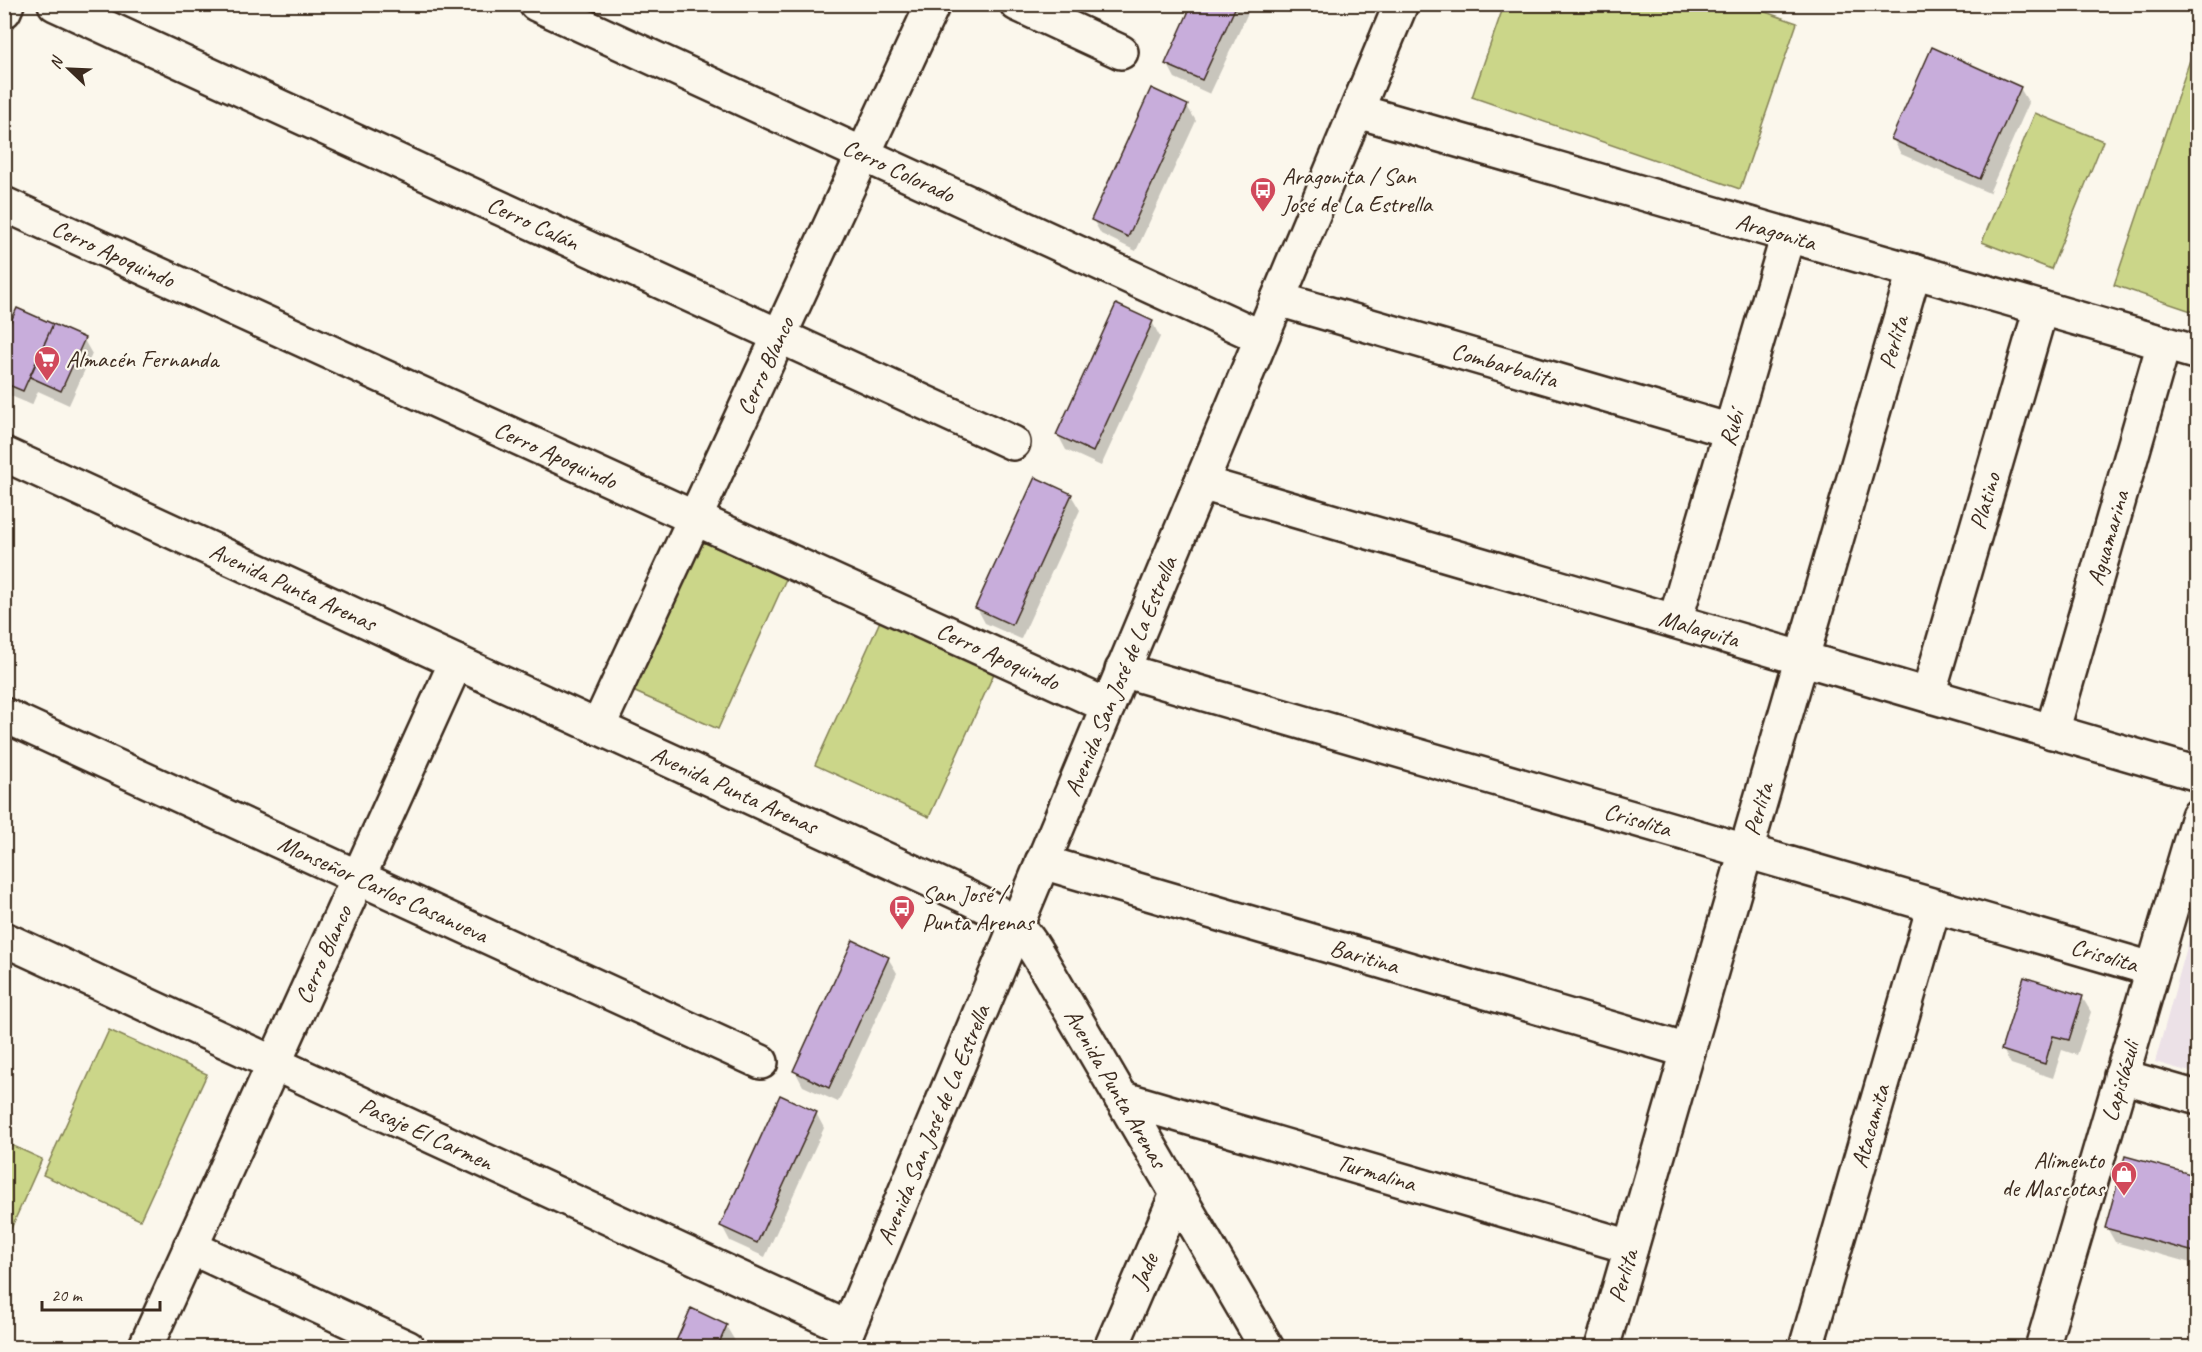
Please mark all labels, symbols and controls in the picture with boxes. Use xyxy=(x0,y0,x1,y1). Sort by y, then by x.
north arrow xyxy=(39,39,99,99)
text: N xyxy=(45,52,68,72)
street label: Cerro Colorado xyxy=(838,132,961,210)
place label: Aragonita / San José de La Estrella xyxy=(1281,161,1433,219)
bus stop icon: Aragonita / San José de La Estrella xyxy=(1248,175,1278,213)
street label: Cerro Calán xyxy=(483,189,585,258)
street label: Aragonita xyxy=(1733,206,1821,258)
street label: Cerro Apoquindo xyxy=(47,213,181,295)
street label: Perlita xyxy=(1871,310,1916,372)
street label: Cerro Blanco xyxy=(730,311,802,420)
street label: Combarbalita xyxy=(1448,335,1562,395)
supermarket icon: Almacén Fernanda xyxy=(32,344,62,382)
place label: Almacén Fernanda xyxy=(66,344,220,374)
street label: Rubí xyxy=(1712,402,1752,449)
street label: Cerro Apoquindo xyxy=(490,414,623,496)
street label: Platino xyxy=(1962,468,2008,533)
street label: Aguamarina xyxy=(2080,486,2136,589)
street label: Avenida Punta Arenas xyxy=(205,536,382,639)
street label: Avenida San José de La Estrella xyxy=(1057,550,1184,801)
street label: Malaquita xyxy=(1656,603,1744,655)
street label: Cerro Apoquindo xyxy=(932,615,1065,697)
street label: Avenida Punta Arenas xyxy=(647,739,824,842)
street label: Perlita xyxy=(1736,777,1781,839)
street label: Crisolita xyxy=(1601,796,1676,844)
street label: Monseñor Carlos Casanueva xyxy=(274,828,494,950)
place label: San José / Punta Arenas xyxy=(922,879,1035,937)
bus stop icon: San José / Punta Arenas xyxy=(887,893,917,931)
street label: Cerro Blanco xyxy=(288,899,359,1008)
street label: Crisolita xyxy=(2067,931,2143,980)
street label: Baritina xyxy=(1327,932,1404,981)
street label: Avenida San José de La Estrella xyxy=(870,999,997,1249)
street label: Avenida Punta Arenas xyxy=(1058,1003,1175,1175)
street label: Lapislázuli xyxy=(2094,1035,2147,1125)
street label: Atacamita xyxy=(1844,1080,1897,1171)
street label: Pasaje El Carmen xyxy=(355,1090,499,1178)
place label: Alimento de Mascotas xyxy=(2002,1145,2106,1203)
street label: Turmalina xyxy=(1333,1147,1421,1199)
shop icon: Alimento de Mascotas xyxy=(2109,1159,2139,1197)
street label: Perlita xyxy=(1601,1244,1645,1306)
street label: Jade xyxy=(1123,1247,1166,1294)
scale bar xyxy=(42,1274,160,1312)
text: 20 m xyxy=(51,1284,84,1306)

